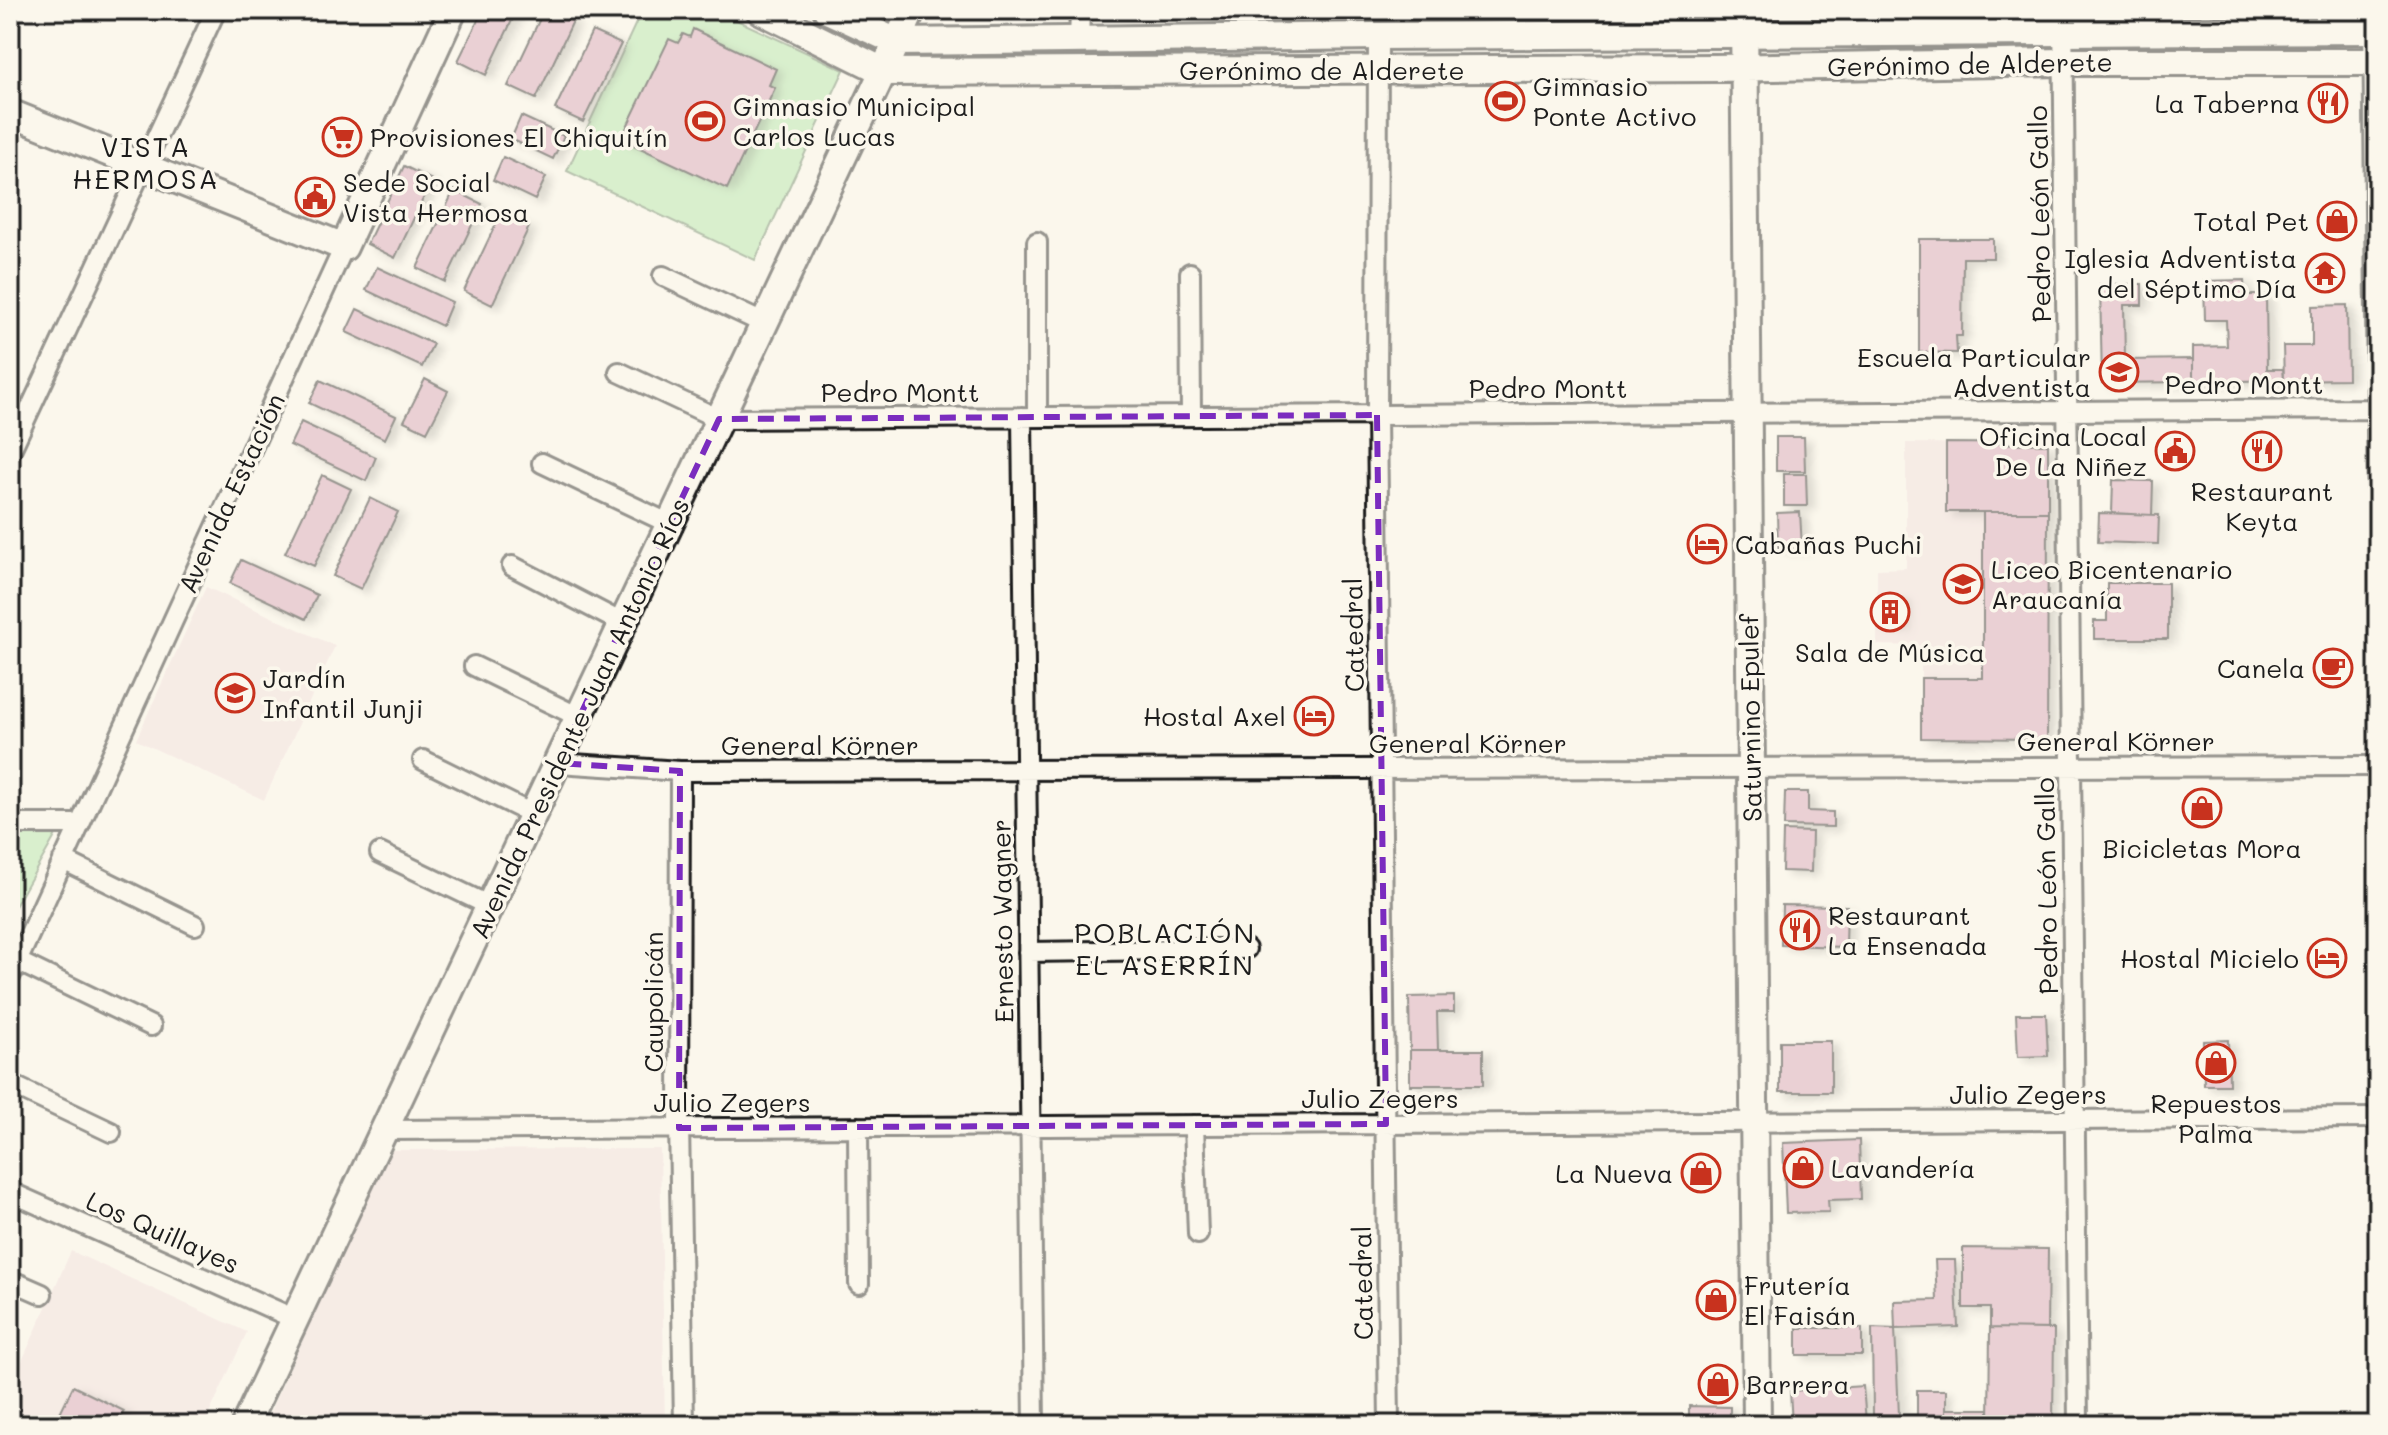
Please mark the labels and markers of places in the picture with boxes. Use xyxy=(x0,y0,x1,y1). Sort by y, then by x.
place label: Gimnasio Ponte Activo xyxy=(1533,69,1696,133)
sports icon: Gimnasio Ponte Activo xyxy=(1484,80,1526,122)
restaurant icon: La Taberna xyxy=(2307,82,2349,124)
place label: La Taberna xyxy=(2155,86,2300,120)
place label: Gimnasio Municipal Carlos Lucas xyxy=(733,89,975,153)
sports icon: Gimnasio Municipal Carlos Lucas xyxy=(684,100,726,142)
supermarket icon: Provisiones El Chiquitín xyxy=(321,116,363,158)
place label: Provisiones El Chiquitín xyxy=(370,120,667,154)
place label: Sede Social Vista Hermosa xyxy=(343,165,529,229)
public building icon: Sede Social Vista Hermosa xyxy=(294,176,336,218)
shop icon: Total Pet xyxy=(2316,200,2358,242)
place label: Total Pet xyxy=(2193,204,2309,238)
place label: Iglesia Adventista del Séptimo Día xyxy=(2064,241,2297,305)
temple icon: Iglesia Adventista del Séptimo Día xyxy=(2304,252,2346,294)
place label: Escuela Particular Adventista xyxy=(1857,340,2091,404)
school or university icon: Escuela Particular Adventista xyxy=(2098,351,2140,393)
place label: Oficina Local De La Niñez xyxy=(1979,419,2147,483)
public building icon: Oficina Local De La Niñez xyxy=(2154,430,2196,472)
restaurant icon: Restaurant Keyta xyxy=(2241,430,2283,472)
place label: Restaurant Keyta xyxy=(2191,474,2333,538)
hotel icon: Cabañas Puchi xyxy=(1686,523,1728,565)
place label: Cabañas Puchi xyxy=(1735,527,1922,561)
place label: Liceo Bicentenario Araucanía xyxy=(1991,552,2232,616)
school or university icon: Liceo Bicentenario Araucanía xyxy=(1942,563,1984,605)
building icon: Sala de Música xyxy=(1869,591,1911,633)
place label: Sala de Música xyxy=(1795,635,1985,669)
cafe icon: Canela xyxy=(2312,647,2354,689)
place label: Canela xyxy=(2217,651,2305,685)
place label: Jardín Infantil Junji xyxy=(263,661,423,725)
school or university icon: Jardín Infantil Junji xyxy=(214,672,256,714)
hotel icon: Hostal Axel xyxy=(1293,695,1335,737)
place label: Hostal Axel xyxy=(1143,699,1286,733)
shop icon: Bicicletas Mora xyxy=(2181,787,2223,829)
place label: Bicicletas Mora xyxy=(2102,831,2302,865)
place label: Restaurant La Ensenada xyxy=(1828,898,1988,962)
restaurant icon: Restaurant La Ensenada xyxy=(1779,909,1821,951)
hotel icon: Hostal Micielo xyxy=(2306,937,2348,979)
place label: Hostal Micielo xyxy=(2120,941,2299,975)
shop icon: Repuestos Palma xyxy=(2195,1042,2237,1084)
place label: Repuestos Palma xyxy=(2150,1086,2282,1150)
shop icon: Lavandería xyxy=(1782,1147,1824,1189)
place label: Lavandería xyxy=(1831,1151,1975,1185)
shop icon: La Nueva xyxy=(1680,1152,1722,1194)
place label: La Nueva xyxy=(1555,1156,1673,1190)
place label: Frutería El Faisán xyxy=(1744,1268,1856,1332)
shop icon: Frutería El Faisán xyxy=(1695,1279,1737,1321)
shop icon: Barrera xyxy=(1697,1363,1739,1405)
place label: Barrera xyxy=(1746,1367,1850,1401)

